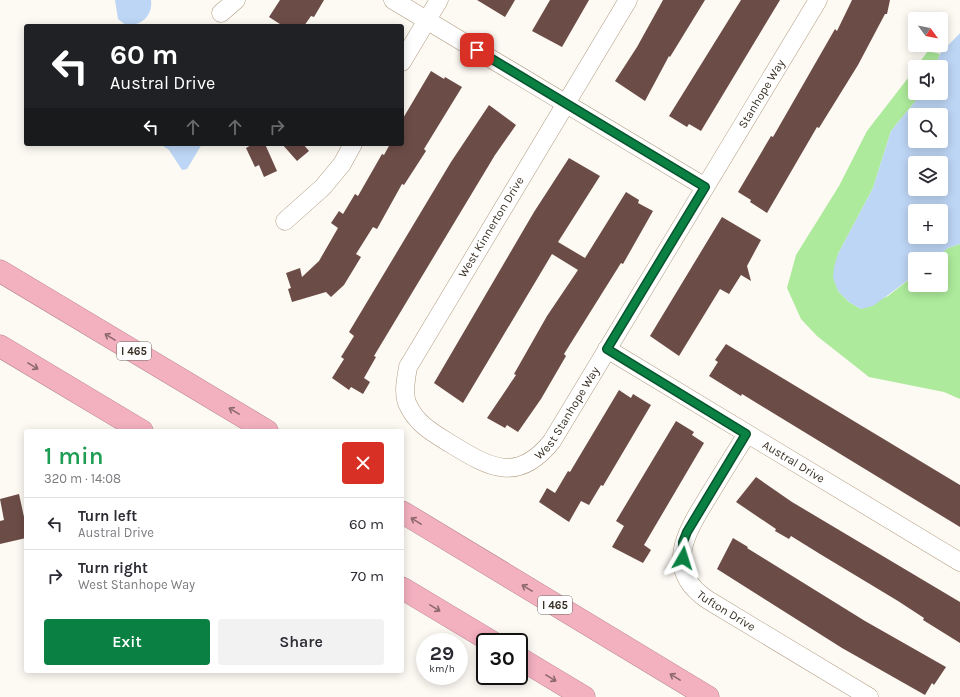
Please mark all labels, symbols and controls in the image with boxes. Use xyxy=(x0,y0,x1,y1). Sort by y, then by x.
north arrow xyxy=(908,12,948,52)
map controls xyxy=(908,12,948,292)
pin xyxy=(460,33,494,67)
text: 60 m xyxy=(110,38,178,71)
icon: arrive xyxy=(466,39,488,61)
icon: left xyxy=(44,40,96,92)
street label: Stanhope Way xyxy=(735,56,788,131)
button: sound xyxy=(908,60,948,100)
text: Austral Drive xyxy=(110,72,215,94)
button: search xyxy=(908,108,948,148)
icon: left xyxy=(140,116,162,138)
icon: ahead xyxy=(182,116,204,138)
icon: ahead xyxy=(224,116,246,138)
icon: right xyxy=(266,116,288,138)
button: layers xyxy=(908,156,948,196)
street label: West Kinnerton Drive xyxy=(455,174,527,280)
button: + xyxy=(908,204,948,244)
button: − xyxy=(908,252,948,292)
one-way arrow xyxy=(104,332,116,340)
road number: I 465 xyxy=(117,342,151,360)
one-way arrow xyxy=(27,362,39,370)
street label: West Stanhope Way xyxy=(532,364,602,463)
one-way arrow xyxy=(229,407,240,415)
street label: Austral Drive xyxy=(760,437,827,486)
text: 1 min xyxy=(44,442,104,470)
button: close xyxy=(342,442,384,484)
text: 320 m · 14:08 xyxy=(44,471,121,486)
text: Turn left xyxy=(78,507,137,525)
icon: left xyxy=(44,513,66,535)
text: 60 m xyxy=(349,515,384,533)
one-way arrow xyxy=(410,516,422,524)
text: Austral Drive xyxy=(78,525,154,540)
position arrow xyxy=(662,537,704,579)
text: Turn right xyxy=(78,559,148,577)
icon: right xyxy=(44,565,66,587)
text: 70 m xyxy=(350,567,384,585)
text: West Stanhope Way xyxy=(78,577,195,592)
one-way arrow xyxy=(522,584,533,592)
street label: Tufton Drive xyxy=(694,587,758,634)
road number: I 465 xyxy=(538,596,572,614)
one-way arrow xyxy=(429,604,441,612)
button: Exit xyxy=(44,619,210,665)
button: Share xyxy=(218,619,384,665)
speed limit sign: 30 xyxy=(476,633,528,685)
text: 29 xyxy=(430,642,454,665)
text: km/h xyxy=(429,663,455,675)
one-way arrow xyxy=(669,672,681,680)
one-way arrow xyxy=(545,674,557,682)

